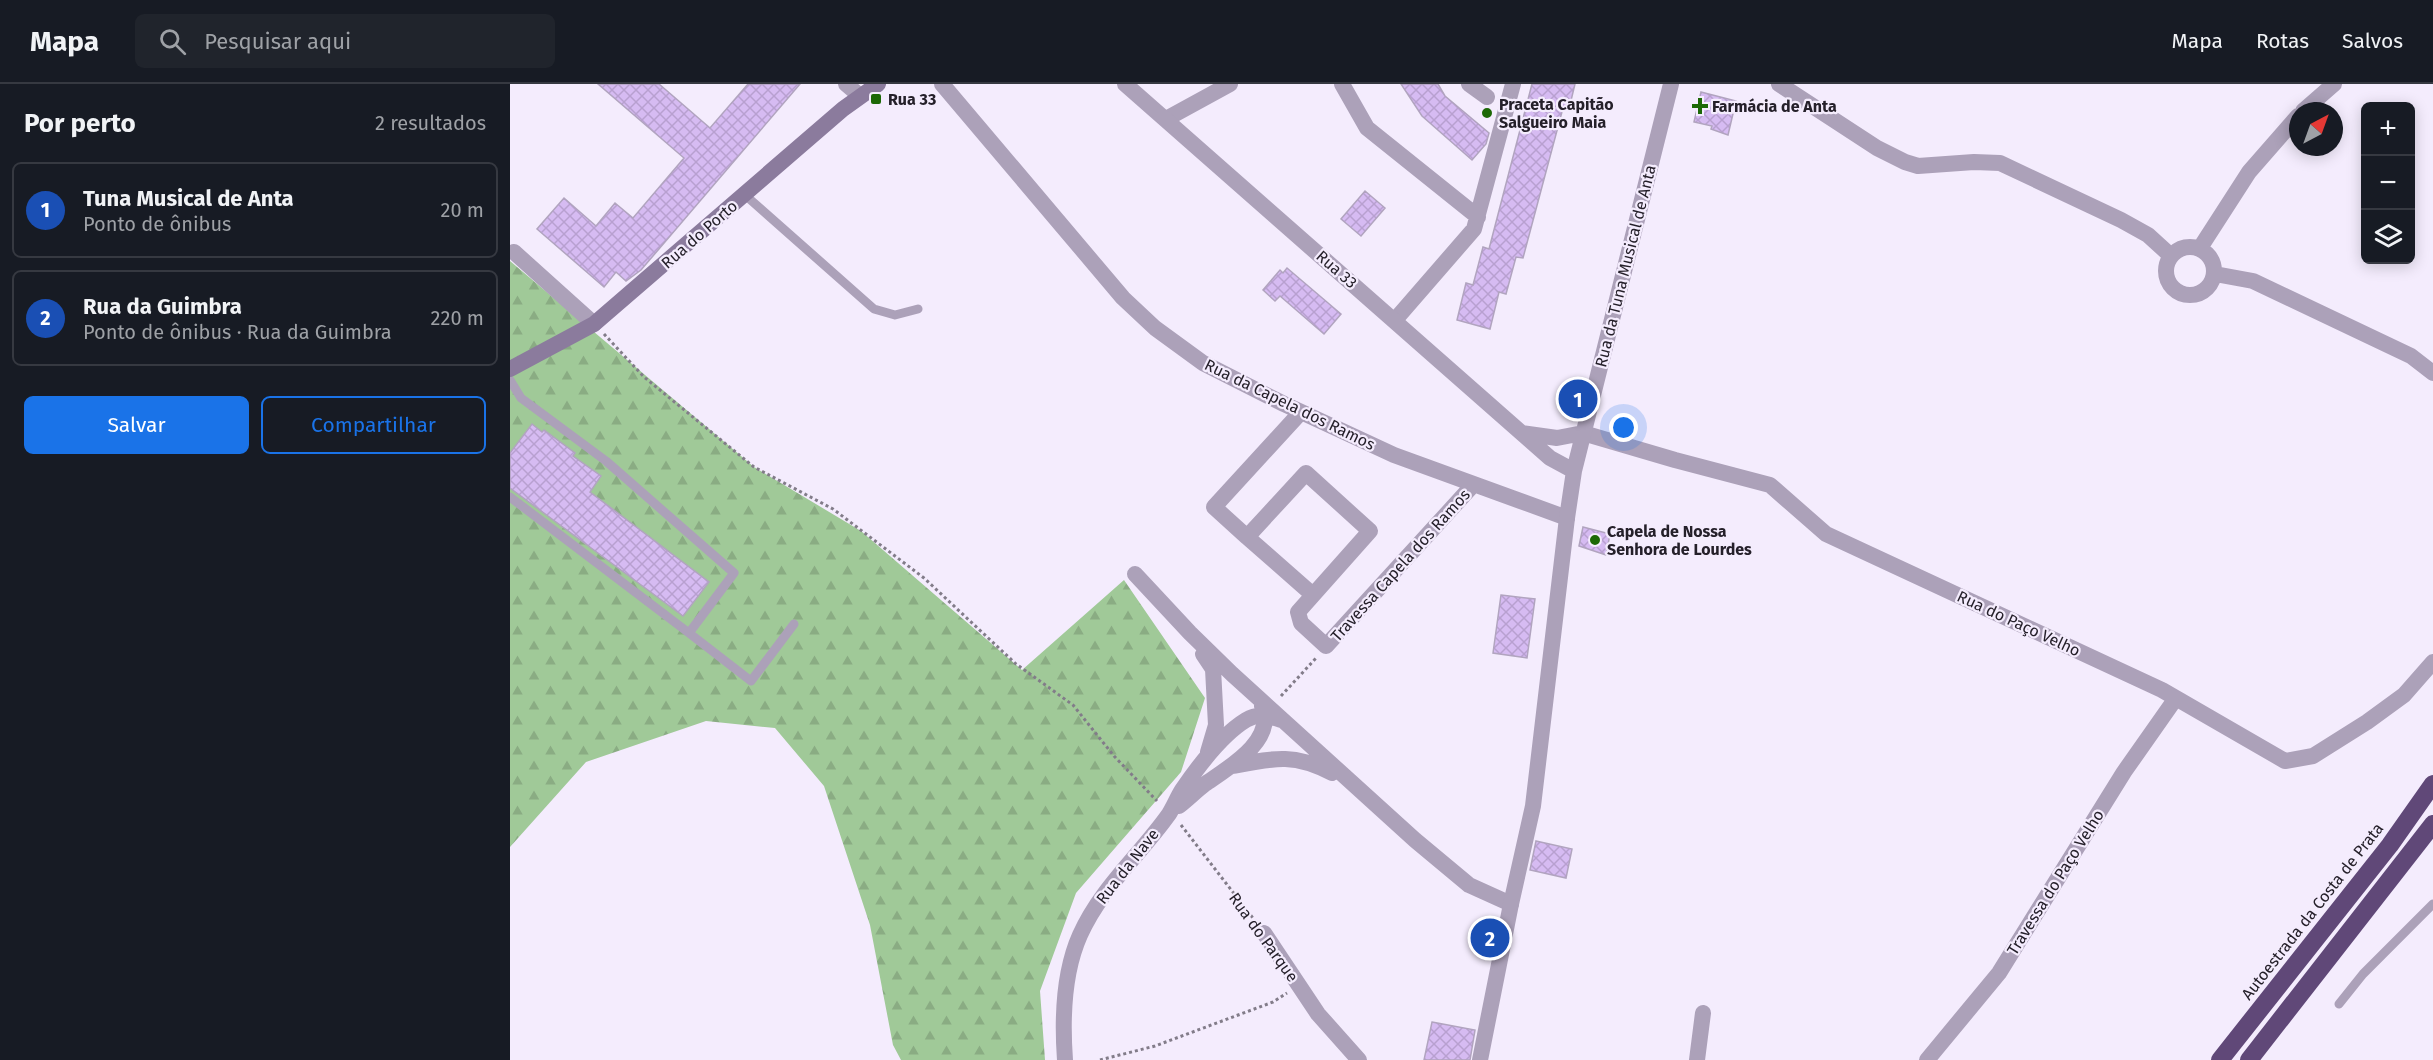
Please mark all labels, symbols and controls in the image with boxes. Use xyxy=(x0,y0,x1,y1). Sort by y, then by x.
search box xyxy=(135,14,555,68)
text: Mapa xyxy=(30,25,99,58)
icon: search xyxy=(156,25,189,58)
text: Pesquisar aqui xyxy=(204,28,351,55)
text: Mapa xyxy=(2172,28,2223,54)
text: Rotas xyxy=(2256,28,2309,54)
text: Salvos xyxy=(2342,28,2403,54)
place label: Rua 33 xyxy=(888,90,936,109)
marker: Rua 33 xyxy=(869,92,883,106)
place label: Praceta Capitão Salgueiro Maia xyxy=(1499,95,1614,132)
place label: Farmácia de Anta xyxy=(1712,97,1837,116)
marker: Farmácia de Anta xyxy=(1693,99,1707,113)
north arrow xyxy=(2289,102,2343,156)
map controls xyxy=(2361,102,2415,264)
button: + xyxy=(2361,102,2415,156)
marker: Praceta Capitão Salgueiro Maia xyxy=(1480,106,1494,120)
text: Por perto xyxy=(24,108,136,139)
text: 2 resultados xyxy=(375,111,486,135)
button: − xyxy=(2361,156,2415,210)
street label: Rua da Tuna Musical de Anta xyxy=(1591,163,1660,369)
text: Tuna Musical de Anta xyxy=(83,185,294,212)
street label: Rua do Porto xyxy=(658,196,741,272)
text: 1 xyxy=(41,198,50,222)
text: 20 m xyxy=(441,198,484,222)
button: layers xyxy=(2361,210,2415,264)
text: Ponto de ônibus xyxy=(83,212,231,236)
street label: Rua 33 xyxy=(1312,246,1361,292)
text: Rua da Guimbra xyxy=(83,293,242,320)
text: 2 xyxy=(40,306,51,330)
text: 220 m xyxy=(431,306,484,330)
text: Ponto de ônibus · Rua da Guimbra xyxy=(83,320,392,344)
street label: Rua da Capela dos Ramos xyxy=(1202,355,1378,454)
pin: 1 xyxy=(1558,376,1598,422)
button: Salvar xyxy=(24,396,249,454)
button: Compartilhar xyxy=(261,396,486,454)
your location xyxy=(1609,413,1638,442)
street label: Travessa Capela dos Ramos xyxy=(1327,485,1474,645)
place label: Capela de Nossa Senhora de Lourdes xyxy=(1607,522,1752,559)
marker: Capela de Nossa Senhora de Lourdes xyxy=(1588,533,1602,547)
street label: Rua do Paço Velho xyxy=(1954,587,2083,661)
street label: Travessa do Paço Velho xyxy=(2003,806,2109,959)
street label: Autoestrada da Costa de Prata xyxy=(2238,819,2387,1003)
street label: Rua da Nave xyxy=(1092,825,1163,908)
street label: Rua do Parque xyxy=(1225,889,1302,986)
pin: 2 xyxy=(1470,916,1510,960)

